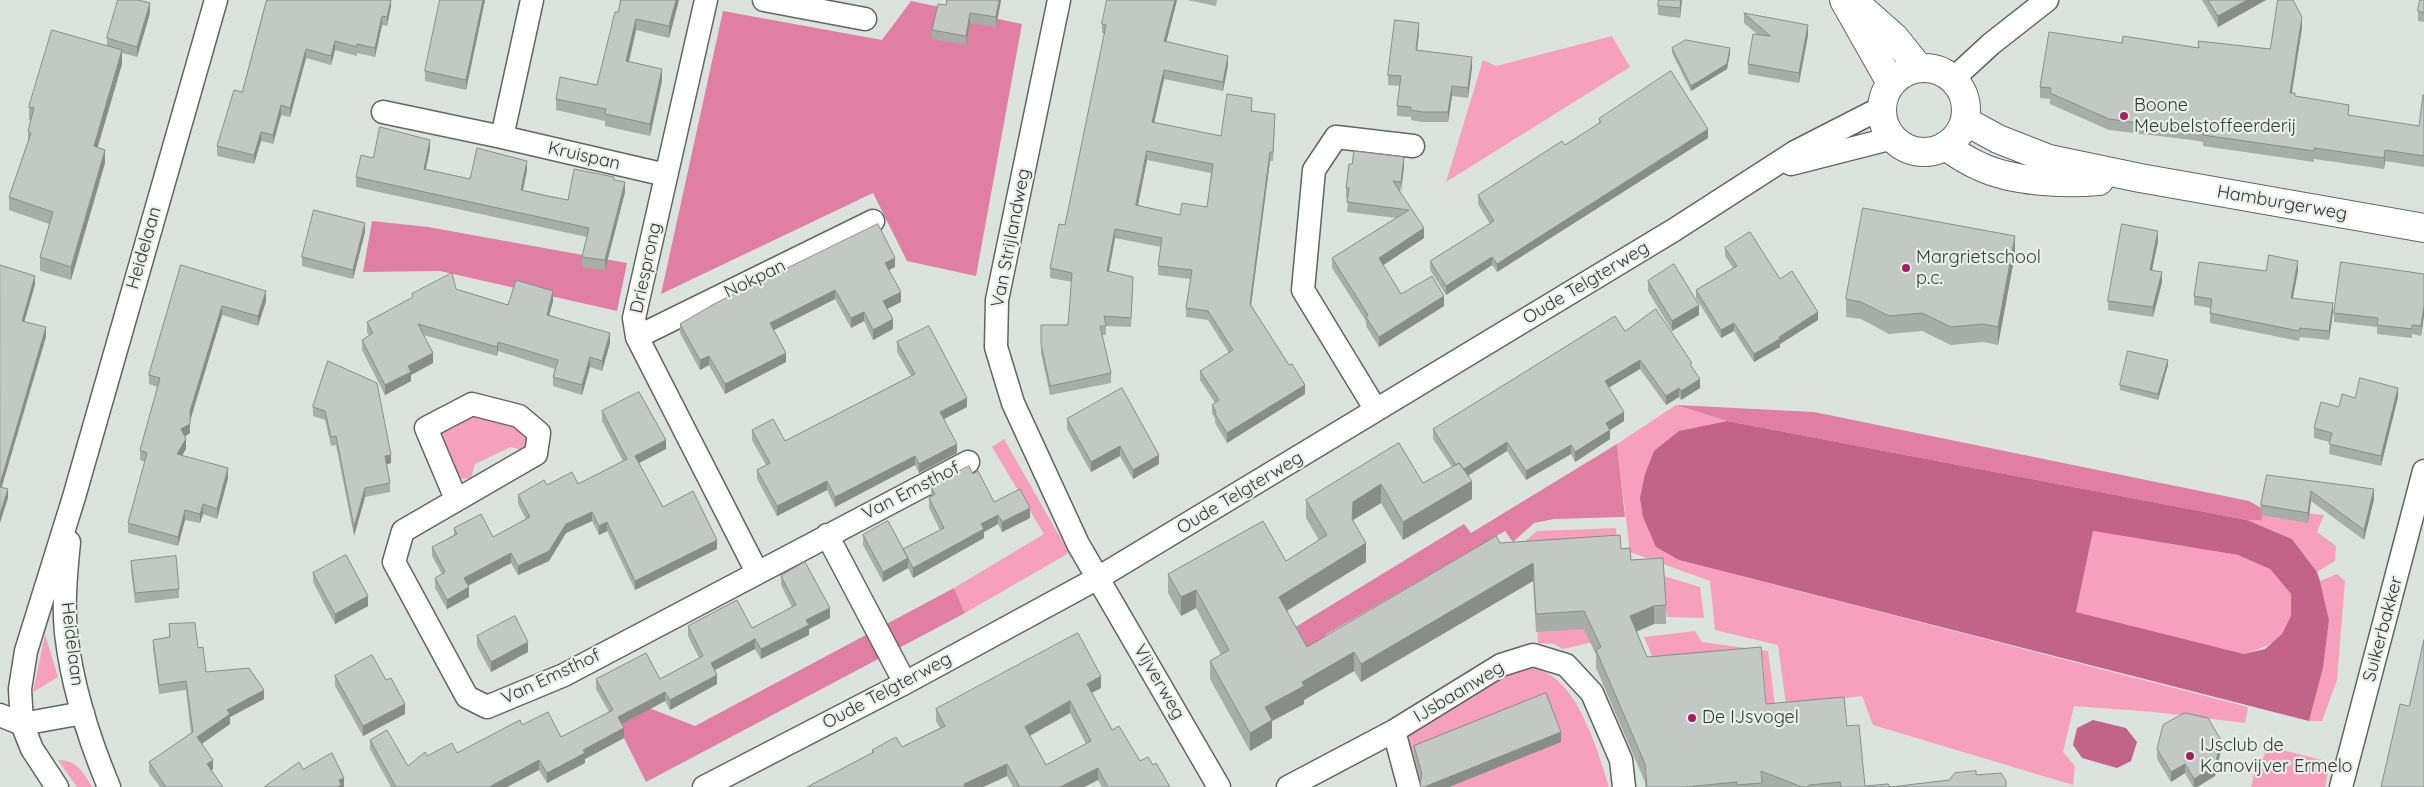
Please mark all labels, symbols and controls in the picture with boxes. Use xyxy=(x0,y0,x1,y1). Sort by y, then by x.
place label: Boone Meubelstoffeerderij xyxy=(2134,95,2296,138)
marker: Boone Meubelstoffeerderij xyxy=(2118,110,2130,122)
street label: Kruispan xyxy=(546,137,622,175)
street label: Van Strijlandweg xyxy=(987,167,1035,309)
street label: Hamburgerweg xyxy=(2215,181,2349,225)
street label: Heidelaan xyxy=(122,204,166,292)
street label: Driesprong xyxy=(626,221,666,315)
street label: Oude Telgterweg xyxy=(1519,237,1653,329)
place label: Margrietschool p.c. xyxy=(1916,247,2041,290)
street label: Nokpan xyxy=(721,255,789,303)
marker: Margrietschool p.c. xyxy=(1900,262,1912,274)
street label: Oude Telgterweg xyxy=(1173,447,1307,539)
street label: Van Emsthof xyxy=(859,457,963,525)
street label: Suikerbakker xyxy=(2359,574,2407,684)
street label: Heidelaan xyxy=(56,601,88,687)
street label: Vijverweg xyxy=(1129,641,1189,723)
street label: Van Emsthof xyxy=(498,645,604,709)
street label: Oude Telgterweg xyxy=(819,648,955,734)
street label: IJsbaanweg xyxy=(1410,657,1508,727)
place label: De IJsvogel xyxy=(1702,707,1799,729)
marker: De IJsvogel xyxy=(1686,712,1698,724)
place label: IJsclub de Kanovijver Ermelo xyxy=(2200,735,2352,778)
marker: IJsclub de Kanovijver Ermelo xyxy=(2184,750,2196,762)

